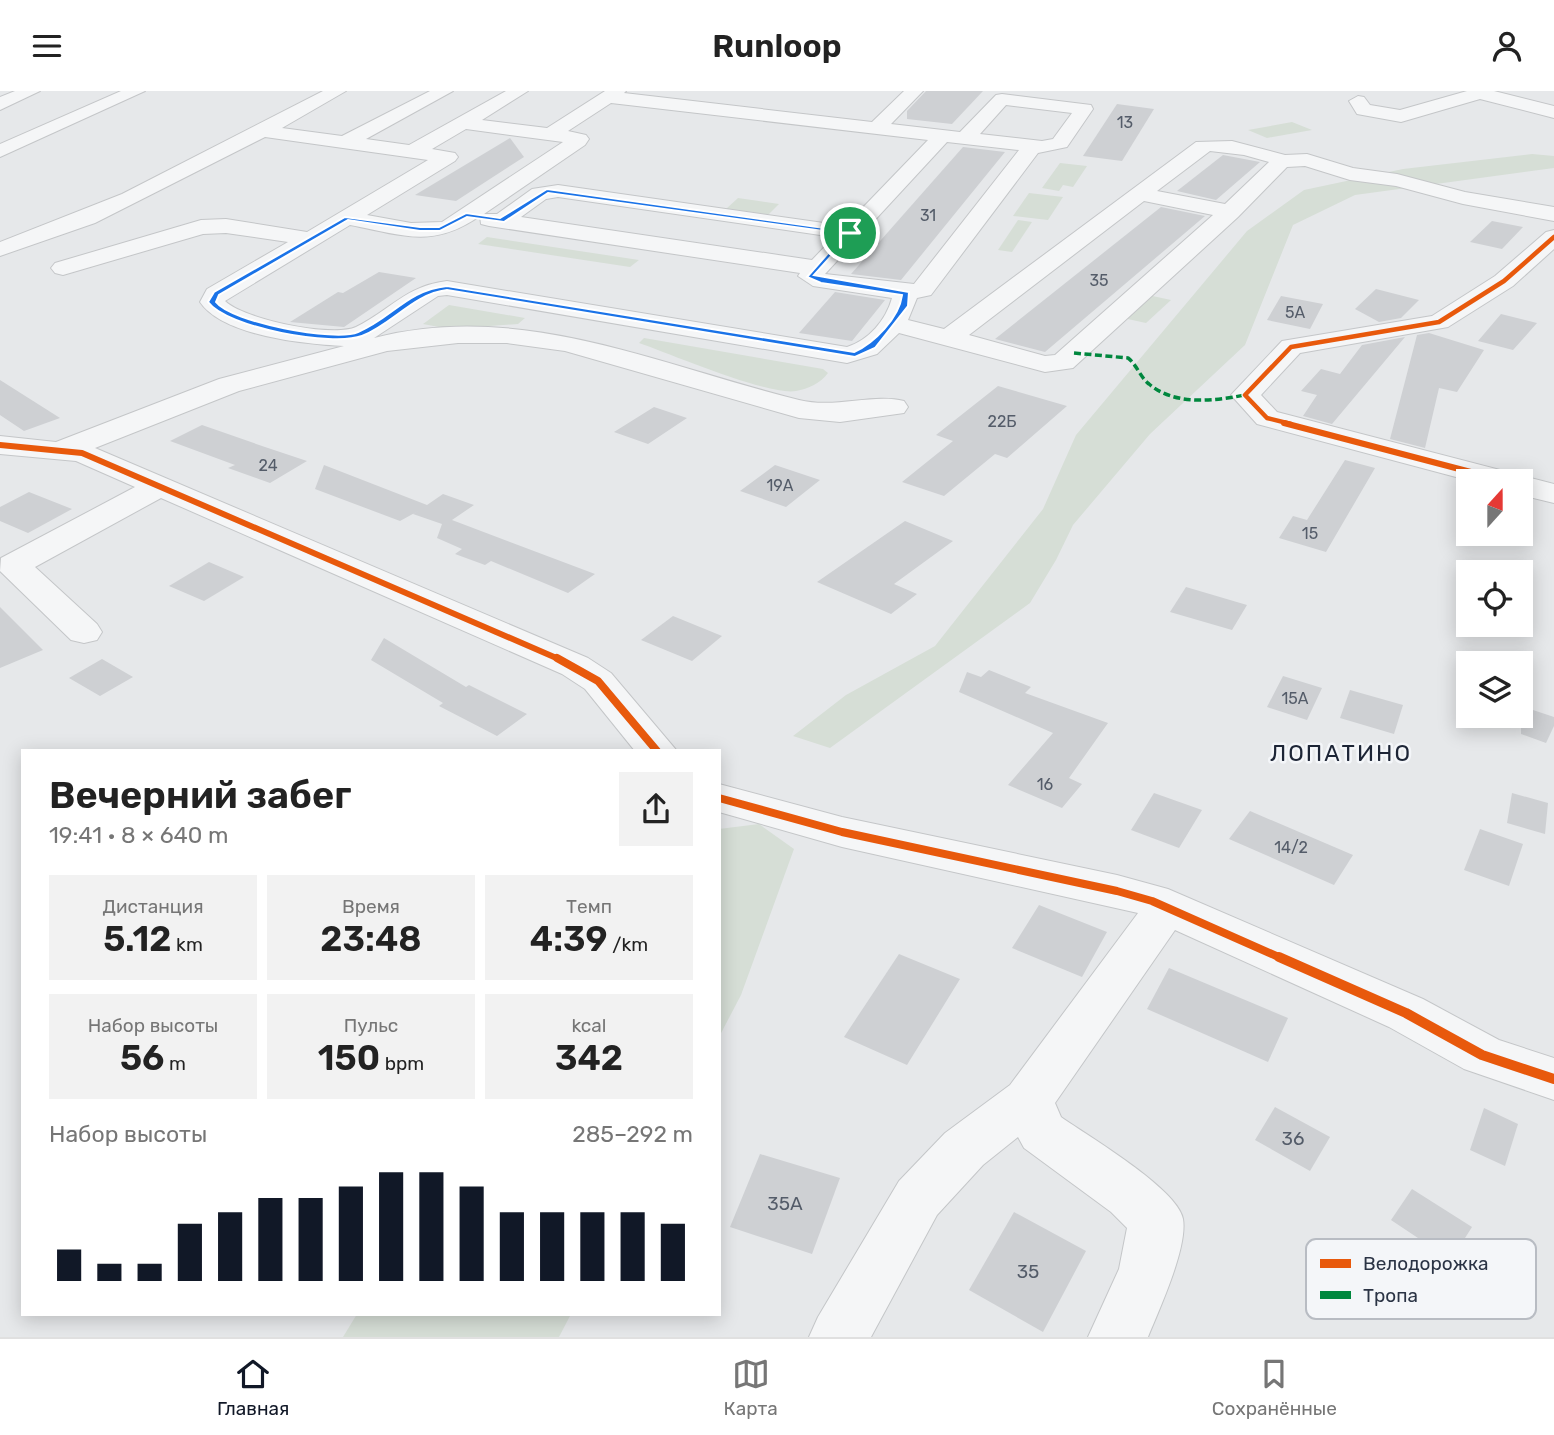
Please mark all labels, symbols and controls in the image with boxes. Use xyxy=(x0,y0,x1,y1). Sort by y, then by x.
icon: menu xyxy=(28,27,66,65)
text: Runloop xyxy=(712,27,842,65)
icon: person xyxy=(1488,27,1526,65)
house number: 13 xyxy=(1117,113,1133,132)
pin xyxy=(820,203,880,263)
house number: 31 xyxy=(920,206,936,225)
icon: arrive xyxy=(831,214,869,252)
house number: 35 xyxy=(1089,271,1109,290)
house number: 5А xyxy=(1285,303,1305,322)
house number: 22Б xyxy=(987,412,1017,431)
house number: 24 xyxy=(258,456,278,475)
north arrow xyxy=(1456,469,1533,546)
map controls xyxy=(1456,469,1533,728)
house number: 19А xyxy=(766,476,794,495)
house number: 15 xyxy=(1302,524,1318,543)
button: locate xyxy=(1456,560,1533,637)
button: layers xyxy=(1456,651,1533,728)
house number: 15А xyxy=(1281,689,1309,708)
district label: ЛОПАТИНО xyxy=(1270,739,1412,767)
text: Вечерний забег xyxy=(49,772,351,818)
button: share xyxy=(619,772,693,846)
house number: 16 xyxy=(1037,775,1054,794)
text: 19:41 · 8 × 640 m xyxy=(49,821,229,849)
house number: 14/2 xyxy=(1274,838,1308,857)
text: Дистанция xyxy=(103,895,203,918)
text: Время xyxy=(342,895,400,918)
text: Темп xyxy=(566,895,612,918)
text: 5.12 xyxy=(103,918,171,960)
text: 23:48 xyxy=(320,918,422,960)
text: 4:39 xyxy=(530,918,608,960)
text: km xyxy=(171,933,203,956)
text: /km xyxy=(608,933,648,956)
text: Набор высоты xyxy=(88,1014,218,1037)
text: Пульс xyxy=(344,1014,398,1037)
text: kcal xyxy=(572,1014,606,1037)
text: 56 xyxy=(120,1037,164,1079)
text: 150 xyxy=(318,1037,380,1079)
text: 342 xyxy=(555,1037,623,1079)
text: m xyxy=(164,1052,186,1075)
text: bpm xyxy=(380,1052,424,1075)
text: Набор высоты xyxy=(49,1120,207,1148)
text: 285–292 m xyxy=(572,1120,693,1148)
house number: 36 xyxy=(1282,1127,1304,1150)
house number: 35А xyxy=(767,1192,803,1215)
legend xyxy=(1306,1239,1536,1319)
text: Велодорожка xyxy=(1363,1252,1489,1275)
house number: 35 xyxy=(1017,1260,1039,1283)
text: Тропа xyxy=(1363,1284,1418,1307)
tab: Главная xyxy=(217,1355,289,1420)
tab: Карта xyxy=(723,1355,778,1420)
tab: Сохранённые xyxy=(1212,1355,1337,1420)

